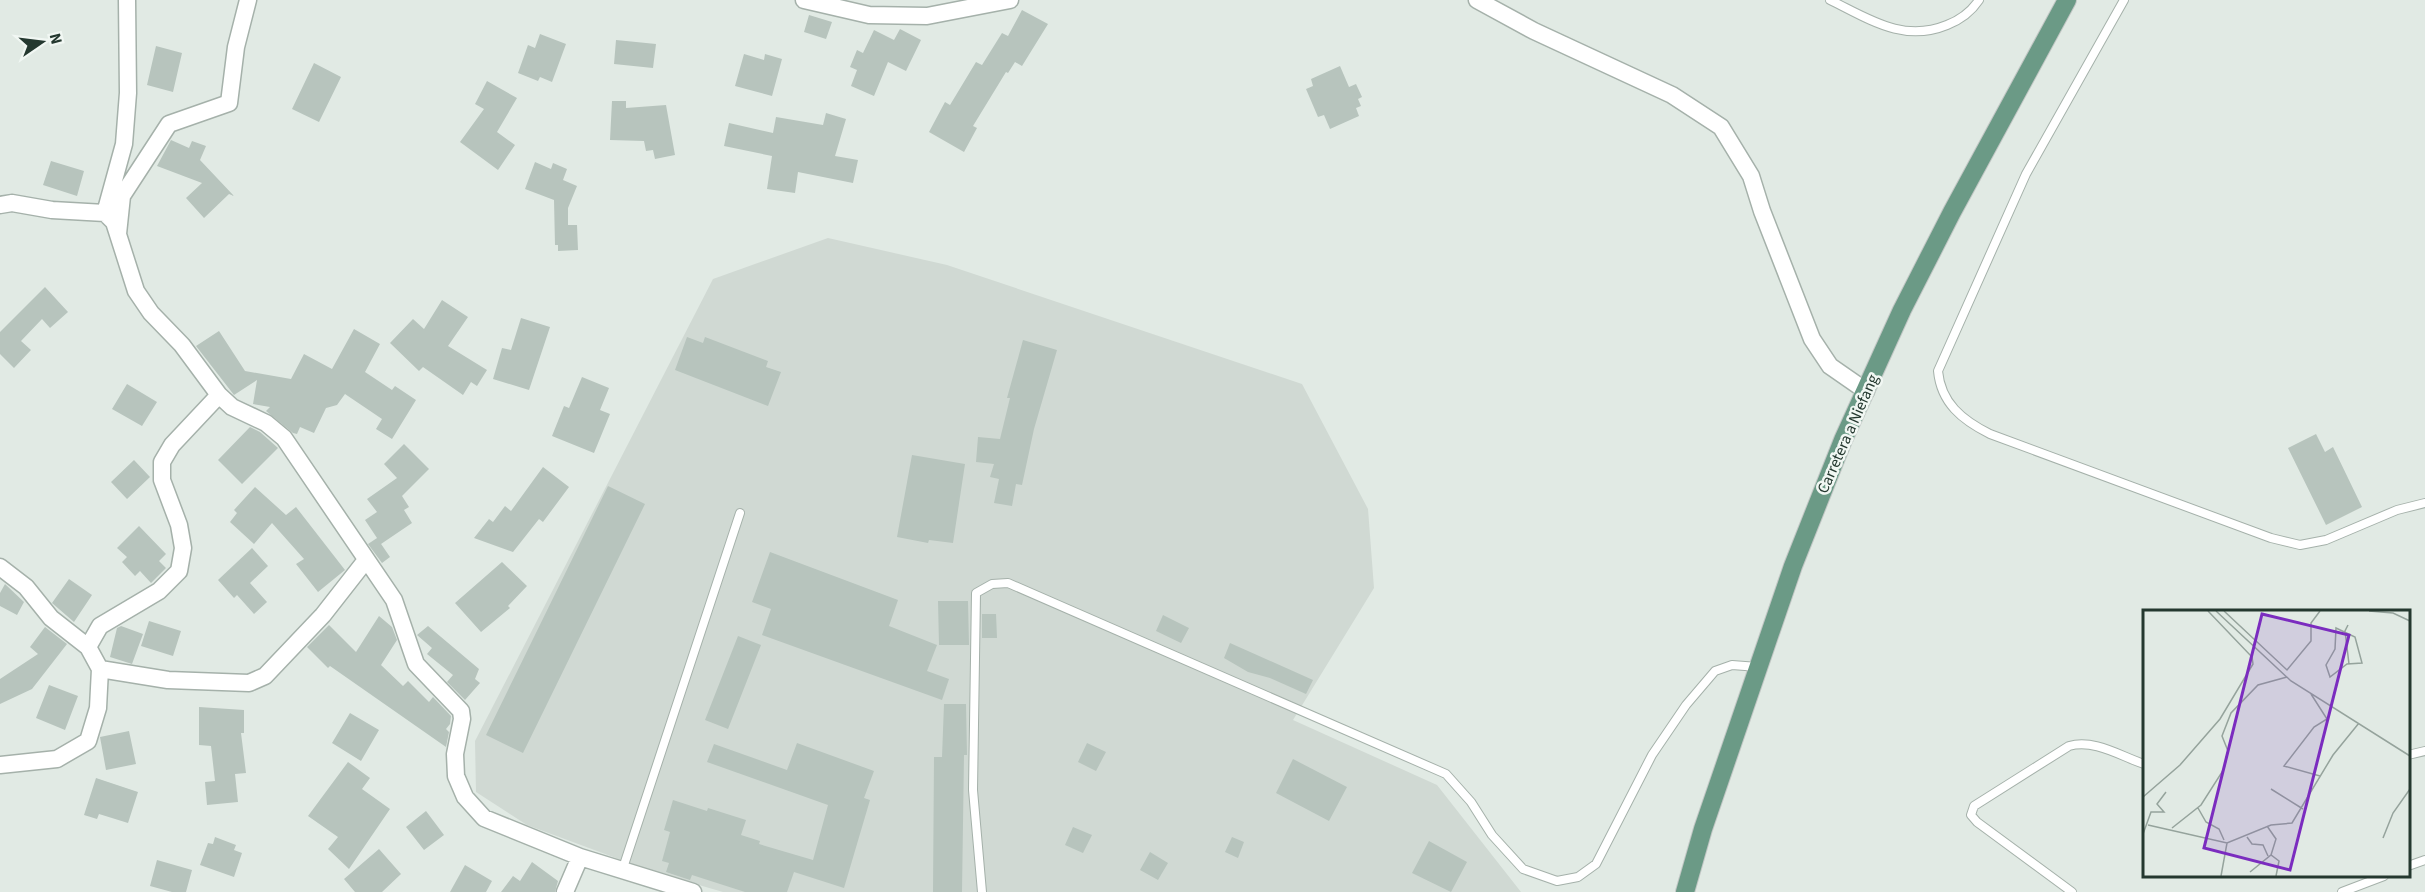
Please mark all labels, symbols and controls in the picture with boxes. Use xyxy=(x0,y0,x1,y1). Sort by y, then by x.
north arrow xyxy=(12,12,72,72)
text: N xyxy=(44,31,68,46)
street label: Carretera a Niefang xyxy=(1812,371,1884,497)
inset map xyxy=(2143,610,2410,877)

